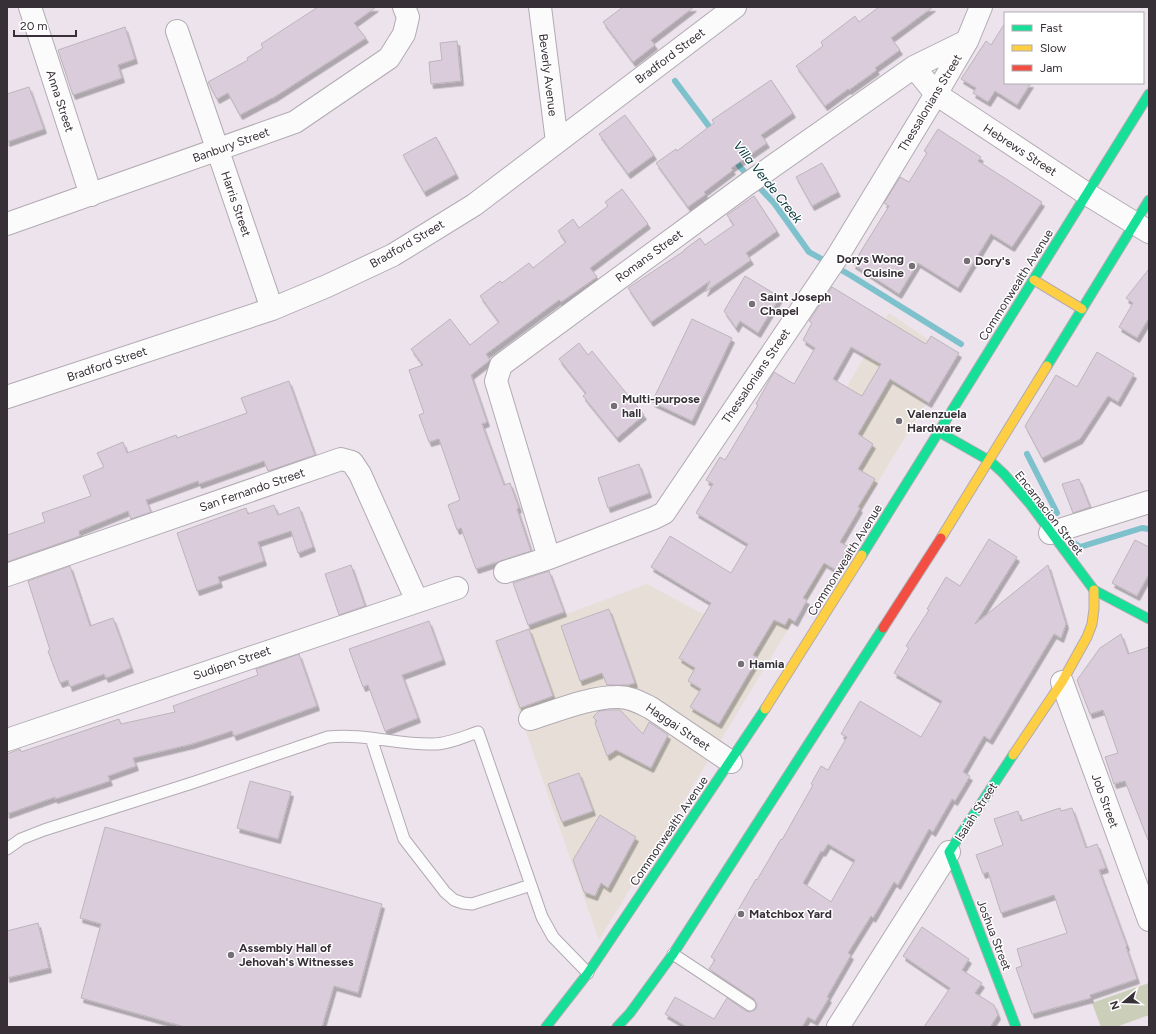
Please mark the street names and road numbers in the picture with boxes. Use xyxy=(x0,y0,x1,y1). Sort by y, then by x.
street label: Bradford Street xyxy=(632,25,708,87)
street label: Beverly Avenue xyxy=(536,33,560,117)
street label: Thessalonians Street xyxy=(895,51,965,154)
street label: Anna Street xyxy=(43,68,77,134)
street label: Hebrews Street xyxy=(981,121,1060,179)
street label: Banbury Street xyxy=(191,124,272,165)
street label: Harris Street xyxy=(218,169,254,239)
street label: Bradford Street xyxy=(367,217,447,271)
street label: Commonwealth Avenue xyxy=(976,226,1056,343)
street label: Romans Street xyxy=(613,227,686,285)
street label: Thessalonians Street xyxy=(719,326,793,426)
street label: Bradford Street xyxy=(65,344,149,384)
street label: San Fernando Street xyxy=(198,465,307,515)
street label: Encarnacion Street xyxy=(1012,468,1086,558)
street label: Commonwealth Avenue xyxy=(805,501,885,618)
street label: Sudipen Street xyxy=(192,643,273,683)
street label: Haggai Street xyxy=(643,700,713,754)
street label: Job Street xyxy=(1089,772,1121,830)
street label: Commonwealth Avenue xyxy=(627,773,711,888)
street label: Isaiah Street xyxy=(952,780,1000,844)
street label: Joshua Street xyxy=(974,898,1014,973)

